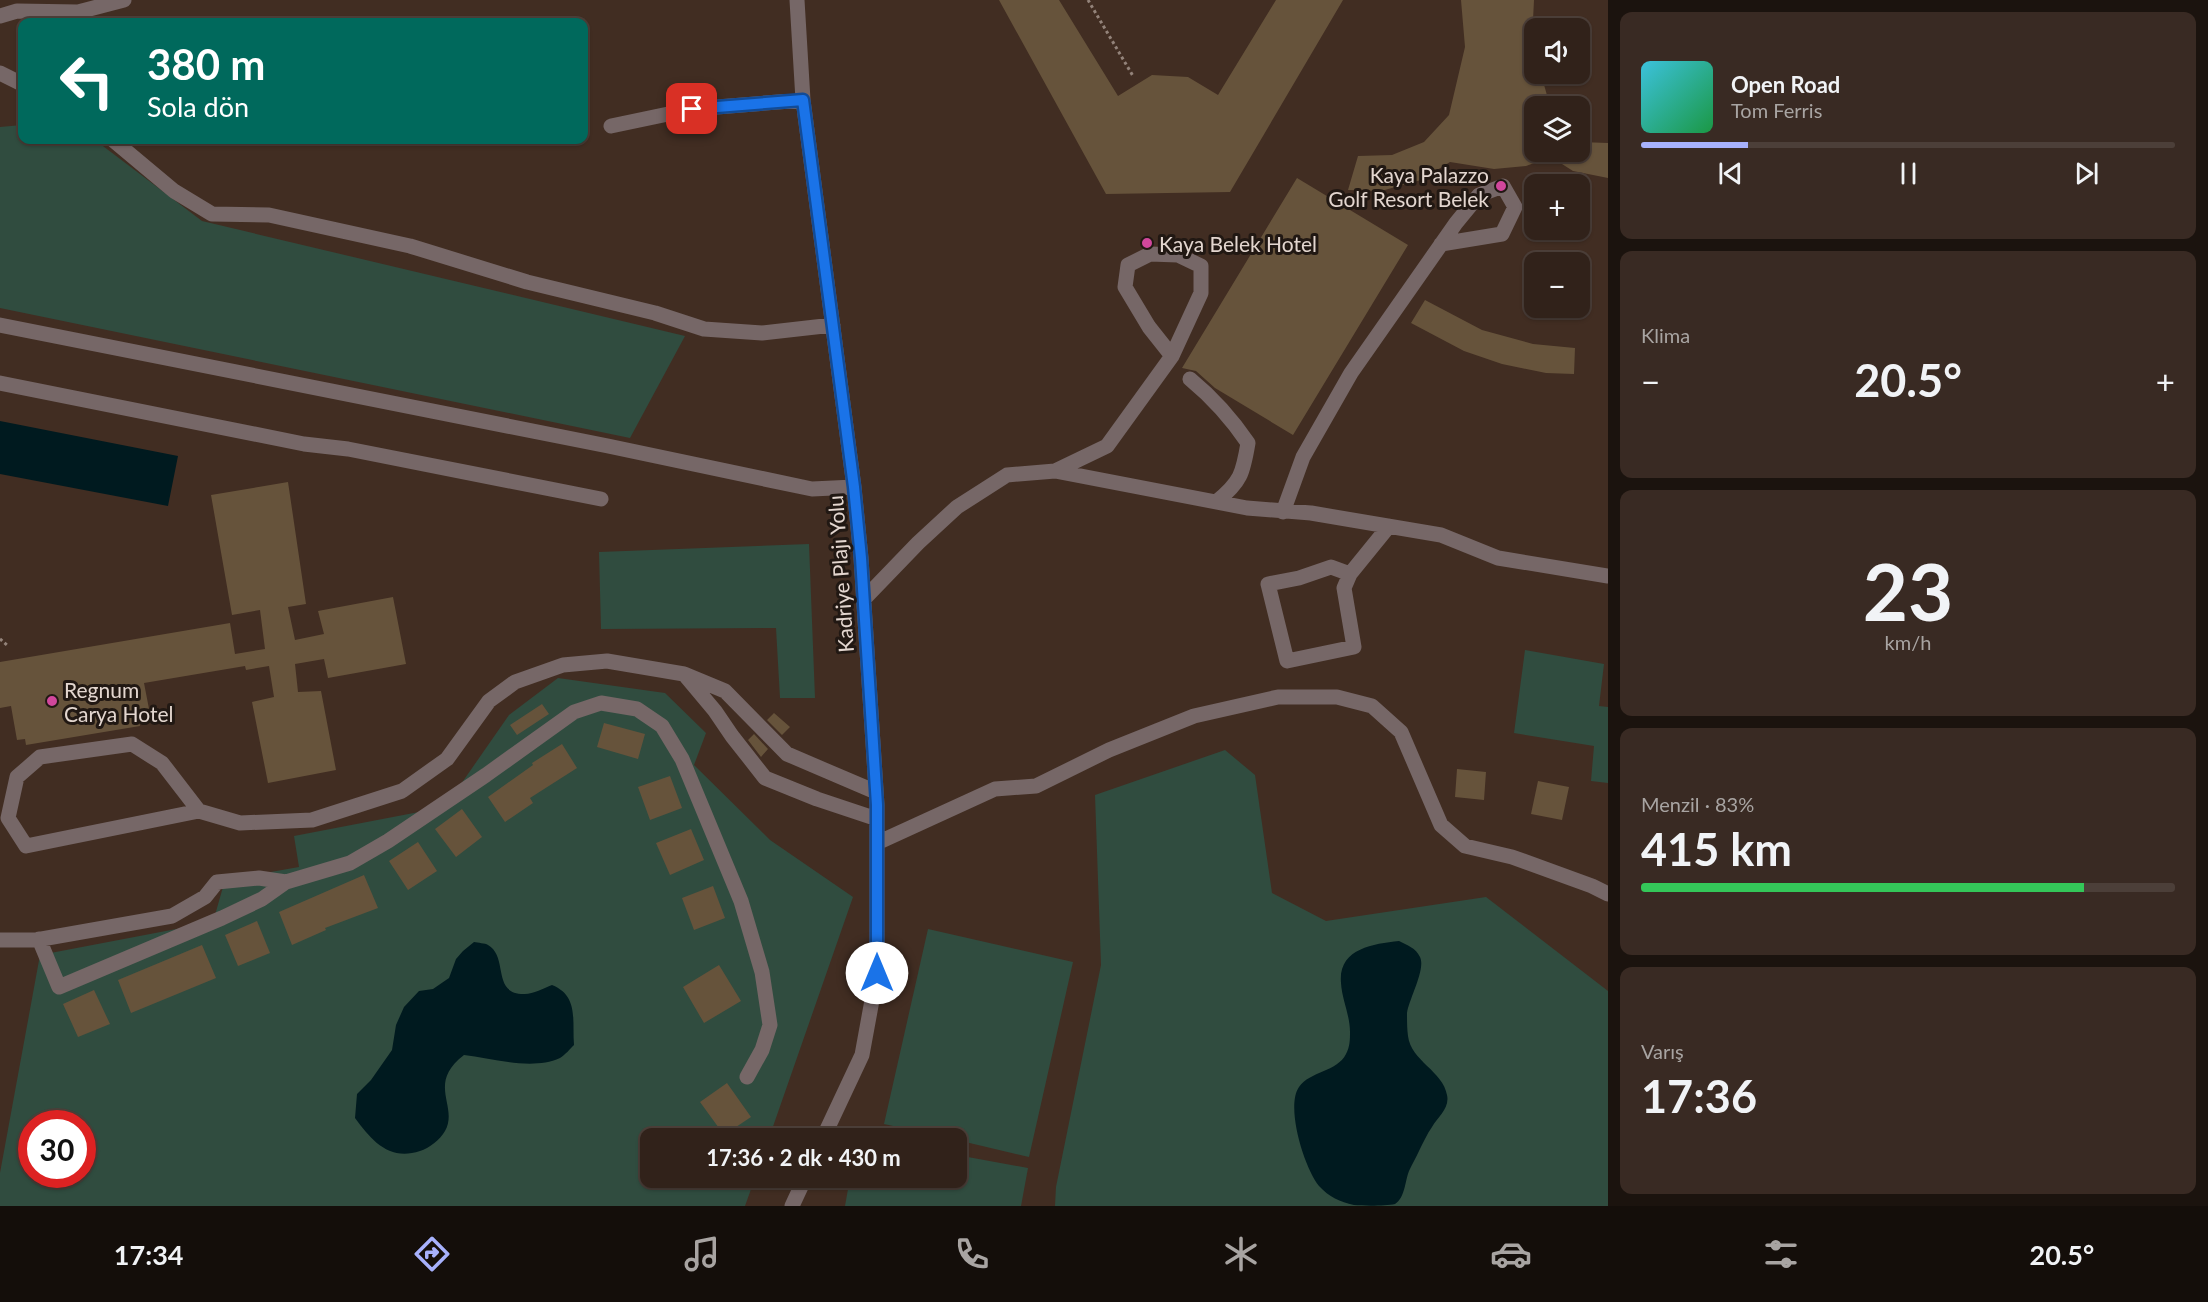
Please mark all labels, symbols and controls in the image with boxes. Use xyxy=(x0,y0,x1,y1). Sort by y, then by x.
map controls xyxy=(1524,18,1590,318)
button: sound xyxy=(1524,18,1590,84)
text: 380 m xyxy=(147,39,265,89)
icon: left xyxy=(48,42,126,120)
text: Open Road xyxy=(1731,71,1840,98)
pin xyxy=(666,83,717,134)
text: Sola dön xyxy=(147,90,249,123)
icon: arrive xyxy=(675,92,708,125)
button: layers xyxy=(1524,96,1590,162)
text: Tom Ferris xyxy=(1731,98,1822,122)
icon: previous xyxy=(1714,157,1747,190)
icon: pause xyxy=(1892,157,1925,190)
icon: next xyxy=(2070,157,2103,190)
place label: Kaya Palazzo Golf Resort Belek xyxy=(1328,162,1489,211)
button: + xyxy=(1524,174,1590,240)
marker: Kaya Palazzo Golf Resort Belek xyxy=(1494,179,1508,193)
place label: Kaya Belek Hotel xyxy=(1159,231,1317,256)
marker: Kaya Belek Hotel xyxy=(1140,236,1154,250)
button: − xyxy=(1524,252,1590,318)
text: Klima xyxy=(1641,323,1690,347)
text: 20.5° xyxy=(1854,353,1962,407)
text: − xyxy=(1641,361,1660,401)
text: + xyxy=(2156,361,2175,401)
street label: Kadriye Plajı Yolu xyxy=(822,494,858,654)
text: 23 xyxy=(1863,544,1953,638)
text: km/h xyxy=(1885,630,1931,654)
place label: Regnum Carya Hotel xyxy=(64,677,173,726)
marker: Regnum Carya Hotel xyxy=(45,694,59,708)
text: Menzil · 83% xyxy=(1641,792,1754,816)
text: 415 km xyxy=(1641,822,1792,876)
position arrow xyxy=(845,941,909,1005)
text: Varış xyxy=(1641,1039,1684,1063)
text: 17:36 xyxy=(1641,1069,1757,1123)
speed limit sign: 30 xyxy=(18,1110,96,1188)
text: 17:36 · 2 dk · 430 m xyxy=(706,1144,901,1171)
icon: directions xyxy=(411,1233,453,1275)
icon: music xyxy=(681,1233,723,1275)
icon: phone xyxy=(951,1233,993,1275)
icon: climate xyxy=(1220,1233,1262,1275)
icon: car xyxy=(1490,1233,1532,1275)
icon: filters xyxy=(1760,1233,1802,1275)
text: 17:34 xyxy=(114,1238,183,1271)
text: 20.5° xyxy=(2029,1238,2094,1271)

